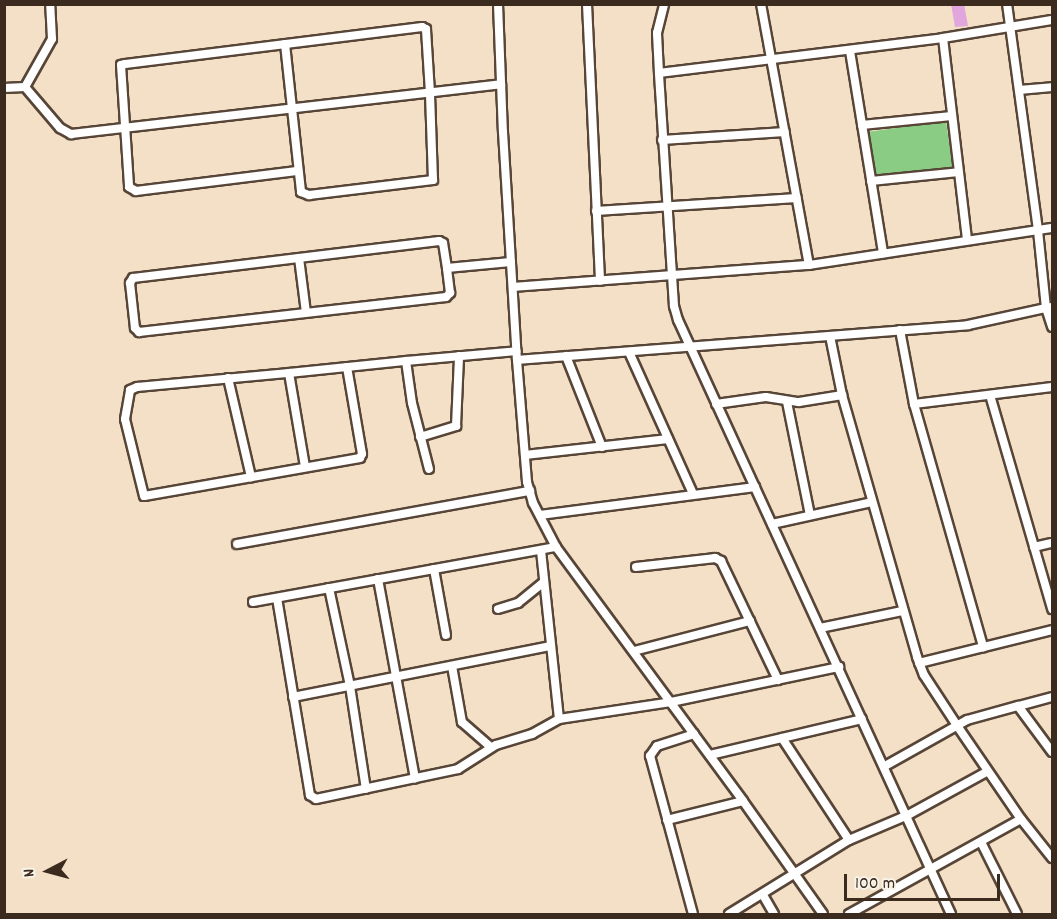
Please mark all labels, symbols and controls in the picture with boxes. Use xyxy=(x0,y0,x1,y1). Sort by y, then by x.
north arrow xyxy=(18,841,78,901)
scale bar xyxy=(847,862,1003,900)
text: N xyxy=(18,868,41,878)
text: 100 m xyxy=(855,872,895,897)

